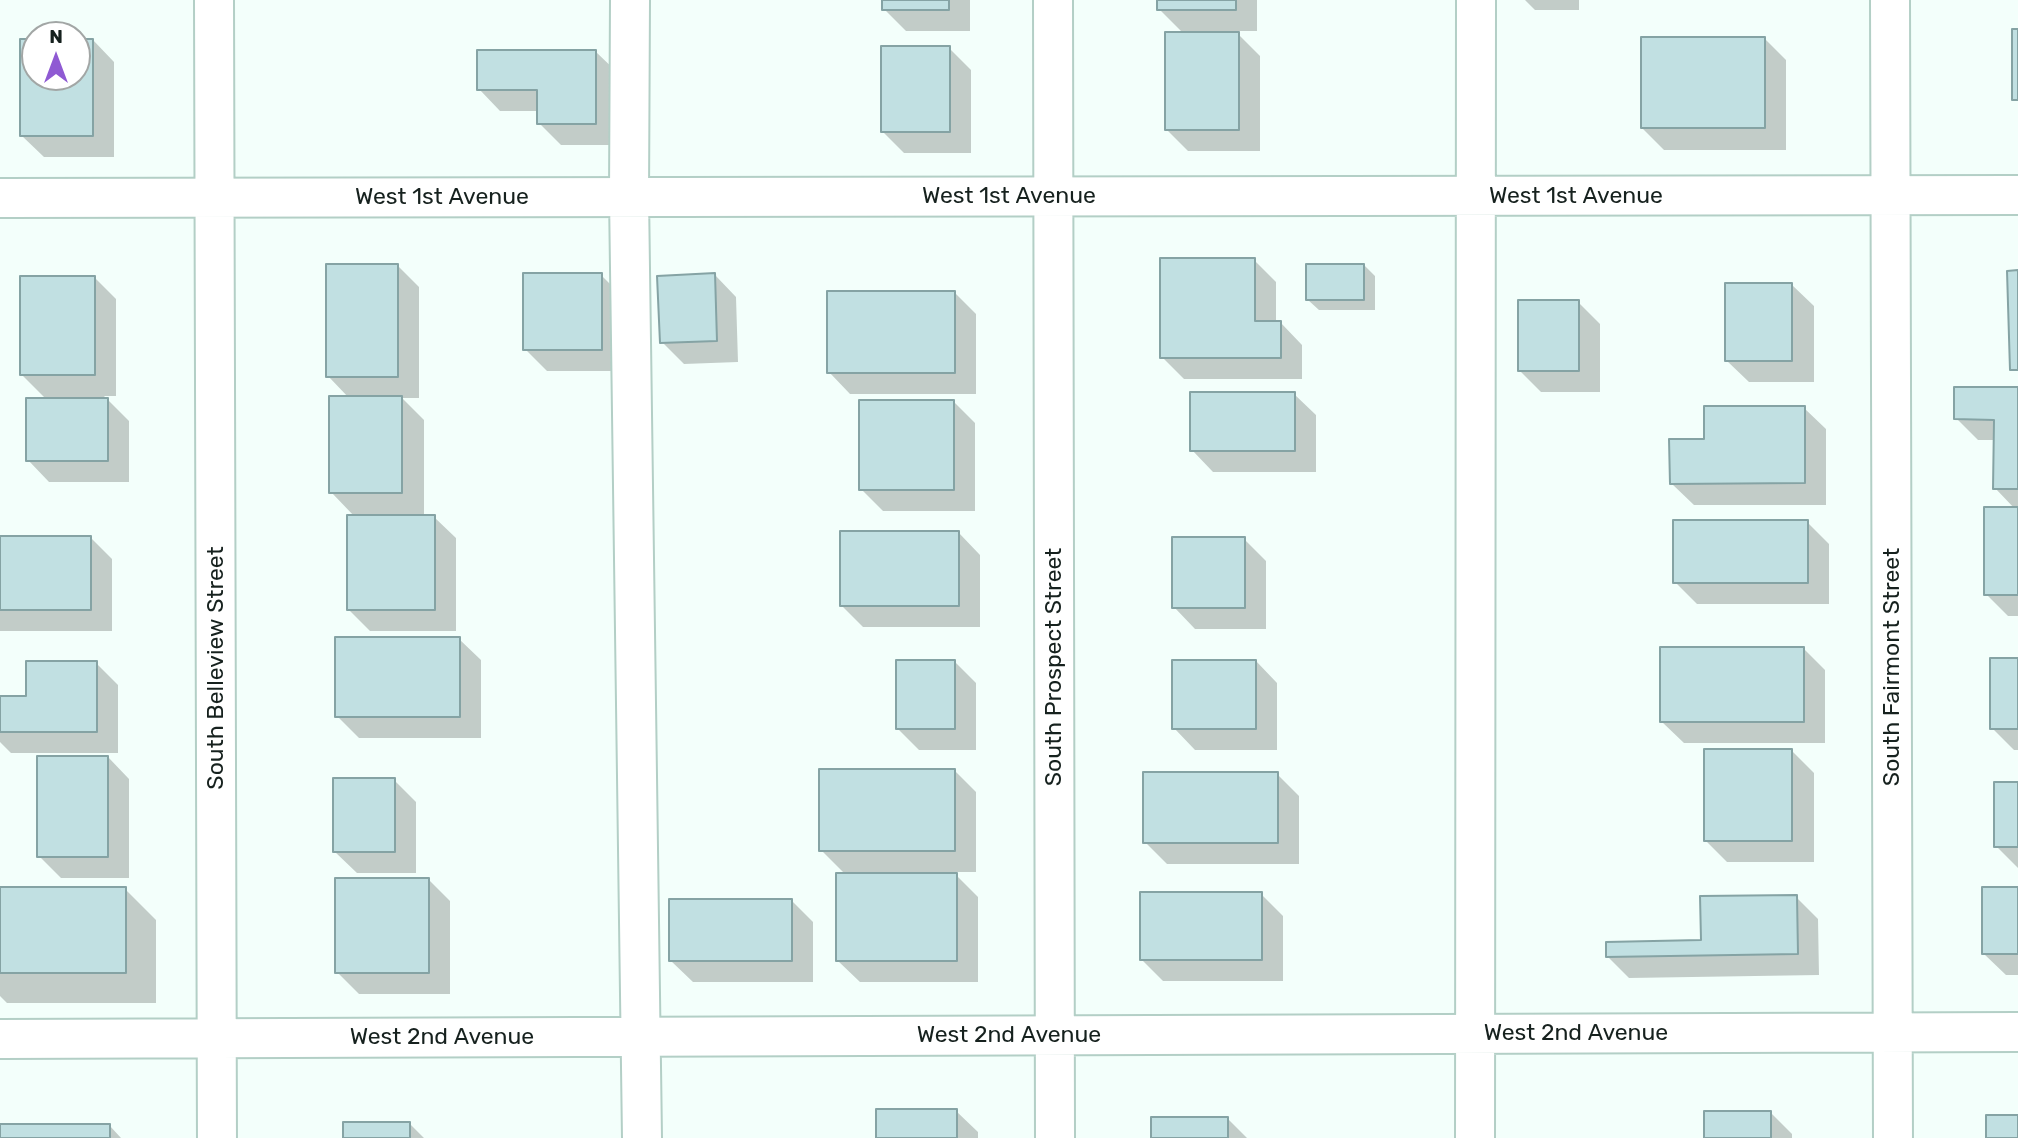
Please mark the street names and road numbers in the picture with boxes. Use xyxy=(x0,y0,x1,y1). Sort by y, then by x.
street label: West 1st Avenue xyxy=(922,182,1096,210)
street label: West 1st Avenue xyxy=(1489,182,1663,210)
street label: West 1st Avenue xyxy=(355,183,529,211)
street label: South Belleview Street xyxy=(202,546,230,790)
street label: South Prospect Street xyxy=(1040,548,1068,786)
street label: South Fairmont Street xyxy=(1878,548,1906,786)
street label: West 2nd Avenue xyxy=(1484,1019,1668,1047)
street label: West 2nd Avenue xyxy=(917,1021,1101,1049)
street label: West 2nd Avenue xyxy=(350,1023,534,1051)

